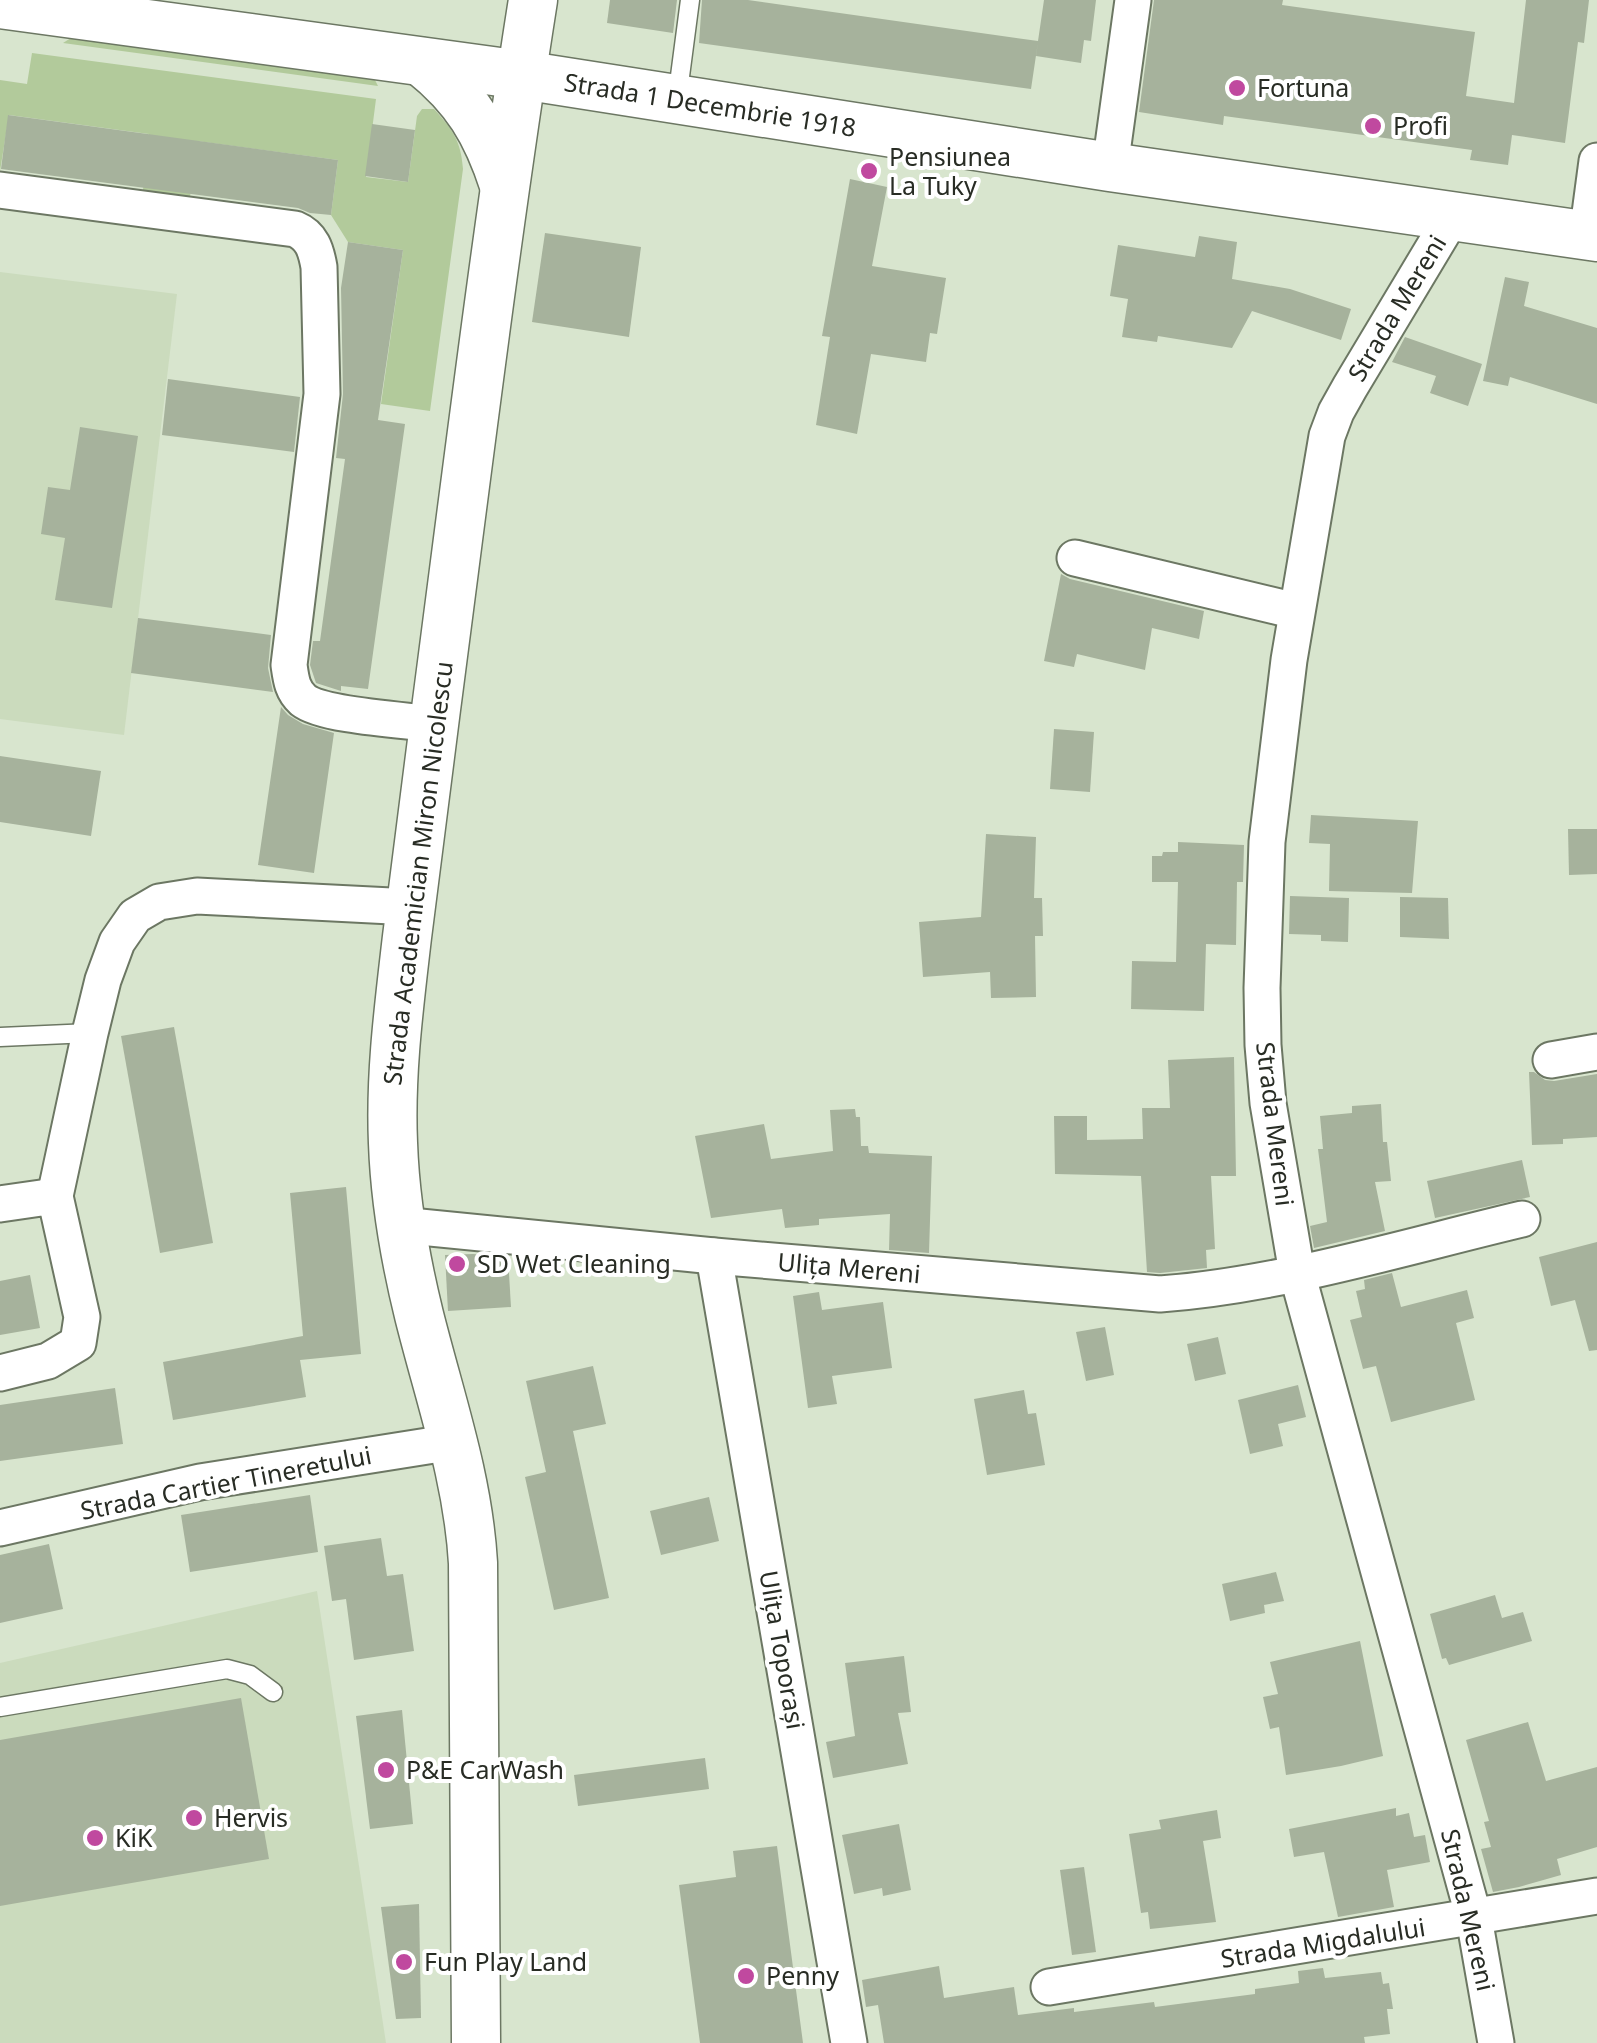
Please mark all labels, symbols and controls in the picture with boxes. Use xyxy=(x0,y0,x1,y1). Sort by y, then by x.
street label: Strada 1 Decembrie 1918 xyxy=(562,64,859,144)
place label: Fortuna xyxy=(1257,70,1349,104)
marker: Fortuna xyxy=(1226,77,1248,99)
place label: Profi xyxy=(1393,108,1448,142)
marker: Profi xyxy=(1362,115,1384,137)
place label: Pensiunea La Tuky xyxy=(889,139,1011,202)
marker: Pensiunea La Tuky xyxy=(858,160,880,182)
street label: Strada Mereni xyxy=(1339,228,1453,387)
street label: Strada Academician Miron Nicolescu xyxy=(374,659,460,1087)
street label: Strada Mereni xyxy=(1249,1040,1303,1208)
street label: Ulița Mereni xyxy=(776,1244,922,1290)
place label: SD Wet Cleaning xyxy=(477,1246,671,1280)
marker: SD Wet Cleaning xyxy=(446,1253,468,1275)
street label: Strada Cartier Tineretului xyxy=(77,1437,374,1527)
street label: Ulița Toporași xyxy=(752,1568,814,1732)
place label: P&E CarWash xyxy=(406,1752,564,1786)
marker: P&E CarWash xyxy=(375,1759,397,1781)
place label: Hervis xyxy=(214,1800,288,1834)
marker: Hervis xyxy=(183,1807,205,1829)
place label: KiK xyxy=(115,1820,153,1854)
street label: Strada Mereni xyxy=(1434,1826,1504,1994)
marker: KiK xyxy=(84,1827,106,1849)
street label: Strada Migdalului xyxy=(1218,1909,1428,1975)
place label: Fun Play Land xyxy=(424,1944,587,1978)
marker: Fun Play Land xyxy=(393,1951,415,1973)
place label: Penny xyxy=(766,1958,839,1992)
marker: Penny xyxy=(735,1965,757,1987)

